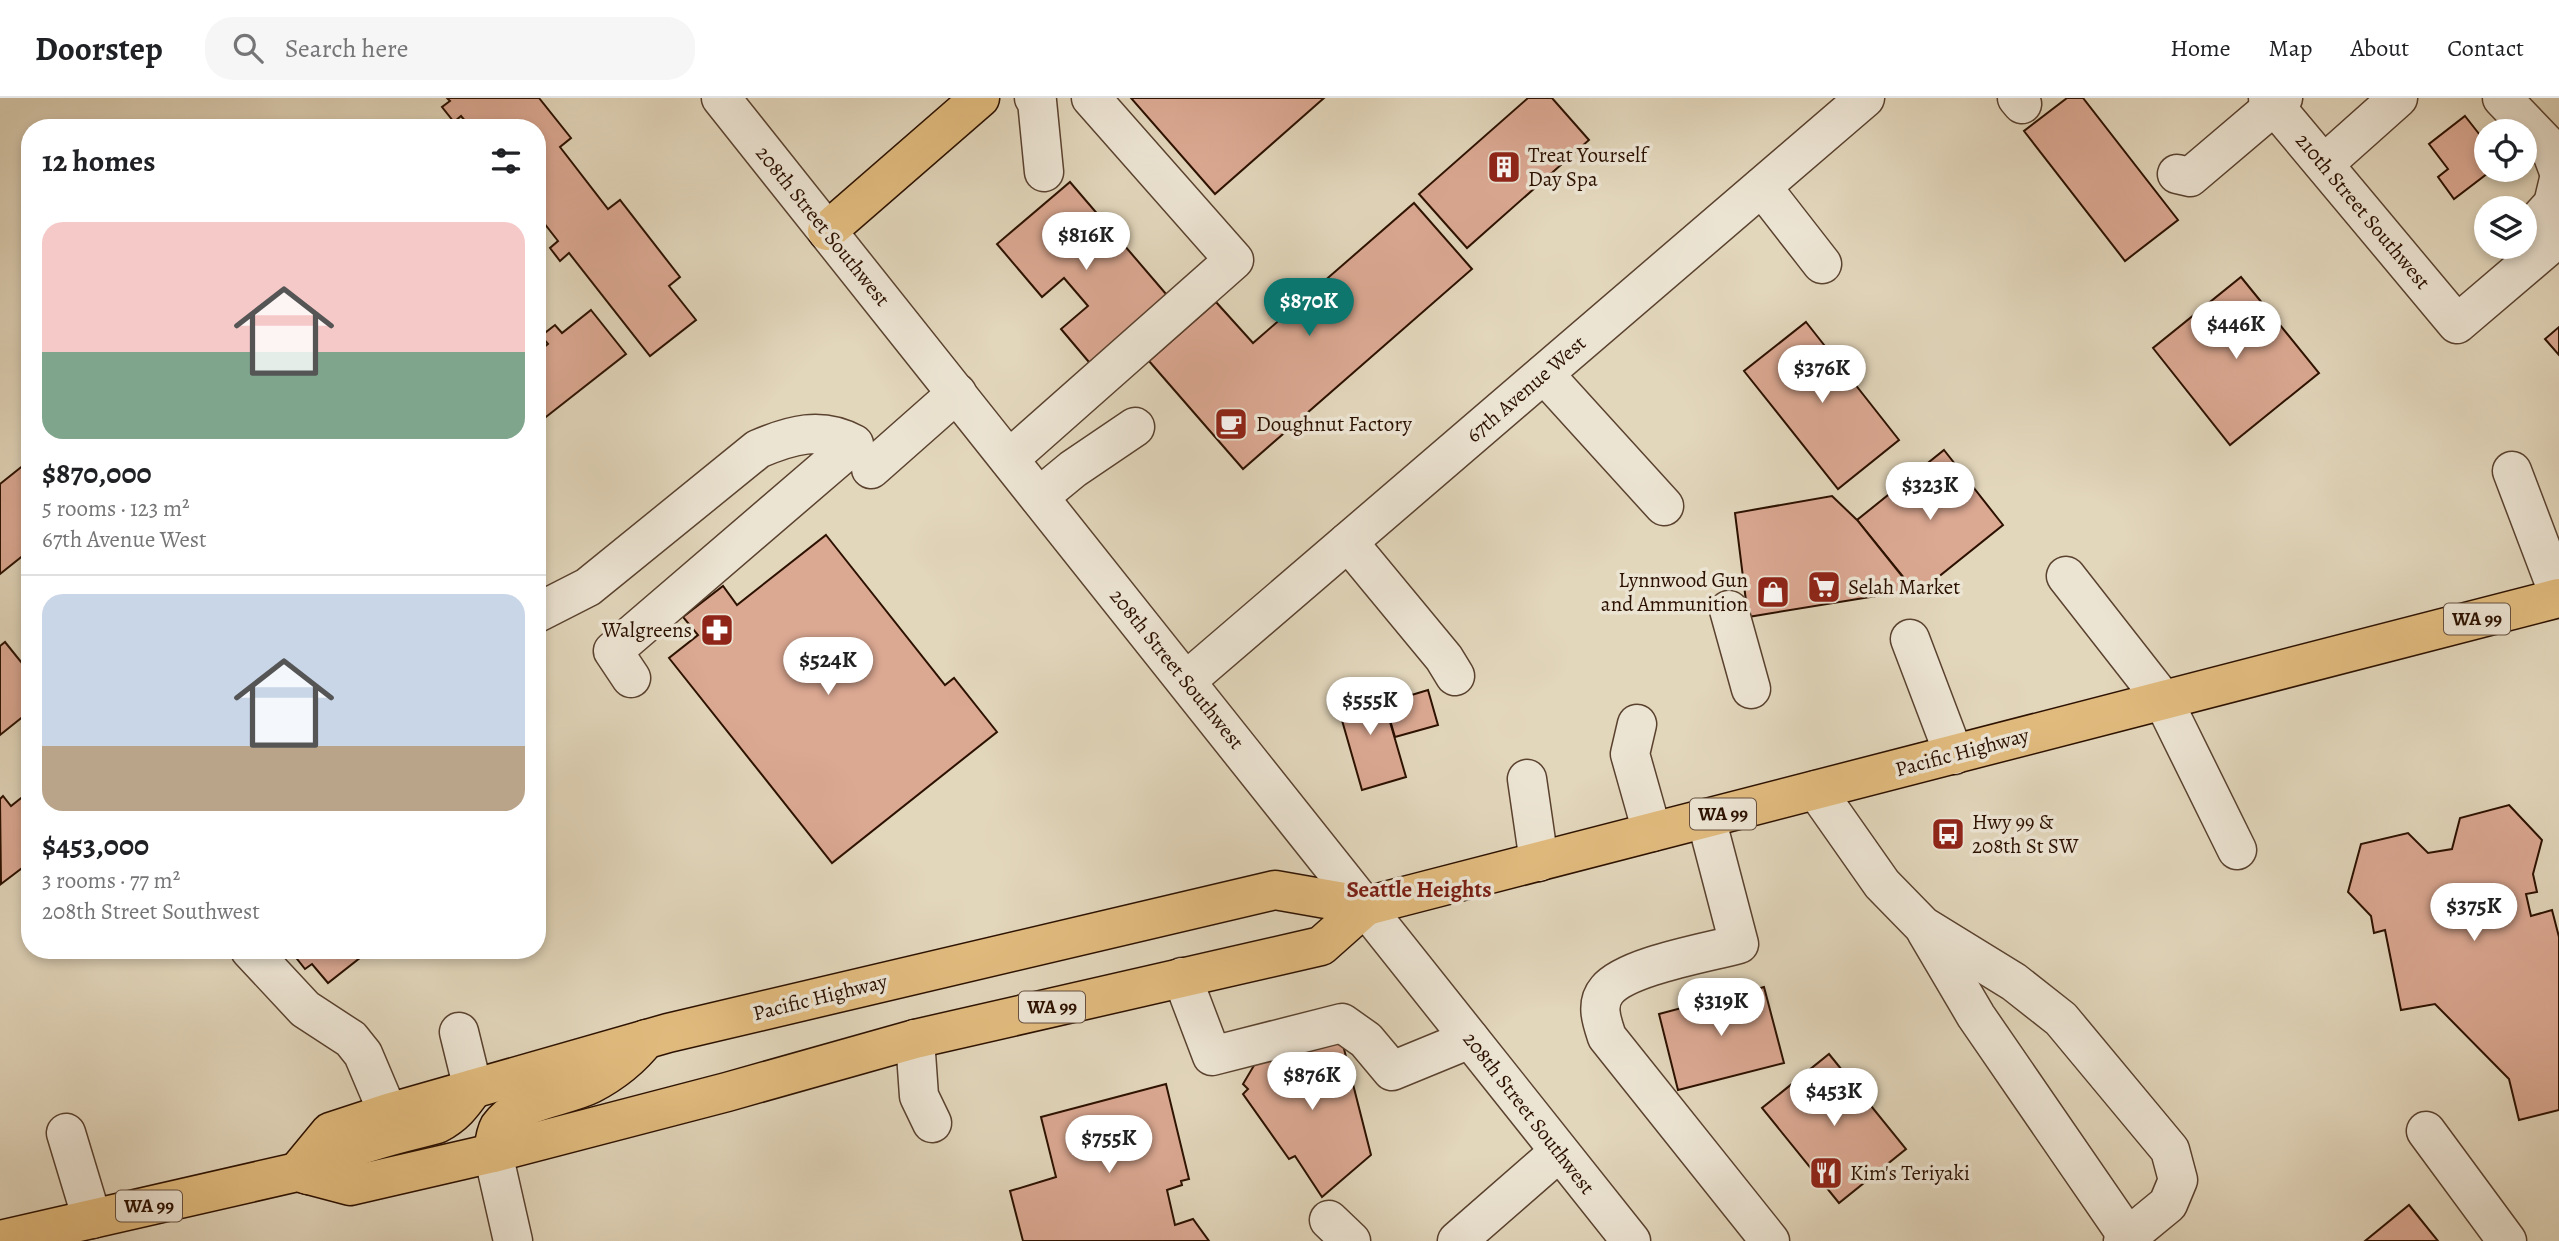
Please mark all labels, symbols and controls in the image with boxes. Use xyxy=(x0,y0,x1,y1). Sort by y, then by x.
search box xyxy=(205,17,695,80)
text: Doorstep xyxy=(35,26,163,71)
icon: search xyxy=(229,29,267,67)
text: Search here xyxy=(285,31,408,66)
text: Home xyxy=(2170,32,2231,64)
text: Map xyxy=(2269,32,2313,64)
text: About xyxy=(2351,32,2409,64)
text: Contact xyxy=(2447,32,2524,64)
map controls xyxy=(2474,119,2537,259)
button: locate xyxy=(2474,119,2537,182)
street label: 210th Street Southwest xyxy=(2289,127,2437,295)
street label: 208th Street Southwest xyxy=(750,140,897,312)
text: 12 homes xyxy=(42,141,155,181)
place label: Treat Yourself Day Spa xyxy=(1528,141,1650,193)
icon: filters xyxy=(487,142,525,180)
building icon: Treat Yourself Day Spa xyxy=(1485,148,1523,186)
button: layers xyxy=(2474,196,2537,259)
pin: $816K xyxy=(1037,212,1135,272)
text: $816K xyxy=(1058,219,1114,250)
icon: home xyxy=(221,268,347,394)
pin: $870K xyxy=(1260,278,1358,338)
text: $870K xyxy=(1280,285,1338,316)
pin: $446K xyxy=(2187,302,2285,361)
text: $446K xyxy=(2207,308,2265,339)
street label: 67th Avenue West xyxy=(1460,329,1592,449)
pin: $376K xyxy=(1773,345,1871,405)
text: $376K xyxy=(1794,352,1850,383)
cafe icon: Doughnut Factory xyxy=(1212,405,1250,443)
place label: Doughnut Factory xyxy=(1256,410,1413,438)
text: $870,000 xyxy=(42,453,152,493)
pin: $323K xyxy=(1881,462,1979,522)
text: $323K xyxy=(1902,469,1958,500)
text: 5 rooms · 123 m² xyxy=(42,493,190,524)
text: 67th Avenue West xyxy=(42,524,207,555)
place label: Lynnwood Gun and Ammunition xyxy=(1601,566,1748,618)
supermarket icon: Selah Market xyxy=(1805,568,1843,606)
shop icon: Lynnwood Gun and Ammunition xyxy=(1754,573,1792,611)
place label: Selah Market xyxy=(1848,573,1960,601)
street label: 208th Street Southwest xyxy=(1104,583,1251,755)
road number: WA 99 xyxy=(2444,604,2510,634)
pharmacy icon: Walgreens xyxy=(698,611,736,649)
place label: Walgreens xyxy=(601,616,692,644)
pin: $524K xyxy=(779,638,877,697)
icon: home xyxy=(221,640,347,766)
text: $524K xyxy=(799,644,857,675)
pin: $555K xyxy=(1321,678,1419,737)
text: $555K xyxy=(1342,684,1398,715)
street label: Pacific Highway xyxy=(1892,721,2033,783)
road number: WA 99 xyxy=(1690,799,1756,830)
place label: Hwy 99 & 208th St SW xyxy=(1972,808,2079,860)
bus stop icon: Hwy 99 & 208th St SW xyxy=(1929,815,1967,853)
text: $453,000 xyxy=(42,825,149,865)
text: 3 rooms · 77 m² xyxy=(42,865,180,896)
district label: Seattle Heights xyxy=(1346,874,1492,905)
pin: $375K xyxy=(2425,884,2523,943)
text: $375K xyxy=(2446,890,2502,921)
text: 208th Street Southwest xyxy=(42,896,260,927)
street label: Pacific Highway xyxy=(750,967,891,1027)
pin: $319K xyxy=(1672,978,1770,1038)
text: $319K xyxy=(1694,985,1748,1016)
road number: WA 99 xyxy=(1019,992,1085,1023)
street label: 208th Street Southwest xyxy=(1457,1026,1601,1200)
pin: $876K xyxy=(1263,1052,1361,1112)
text: $876K xyxy=(1283,1059,1341,1090)
pin: $453K xyxy=(1785,1068,1883,1128)
text: $453K xyxy=(1806,1075,1862,1106)
pin: $755K xyxy=(1060,1116,1158,1175)
text: $755K xyxy=(1081,1122,1137,1153)
restaurant icon: Kim's Teriyaki xyxy=(1807,1154,1845,1192)
place label: Kim's Teriyaki xyxy=(1850,1159,1970,1187)
road number: WA 99 xyxy=(116,1190,182,1222)

